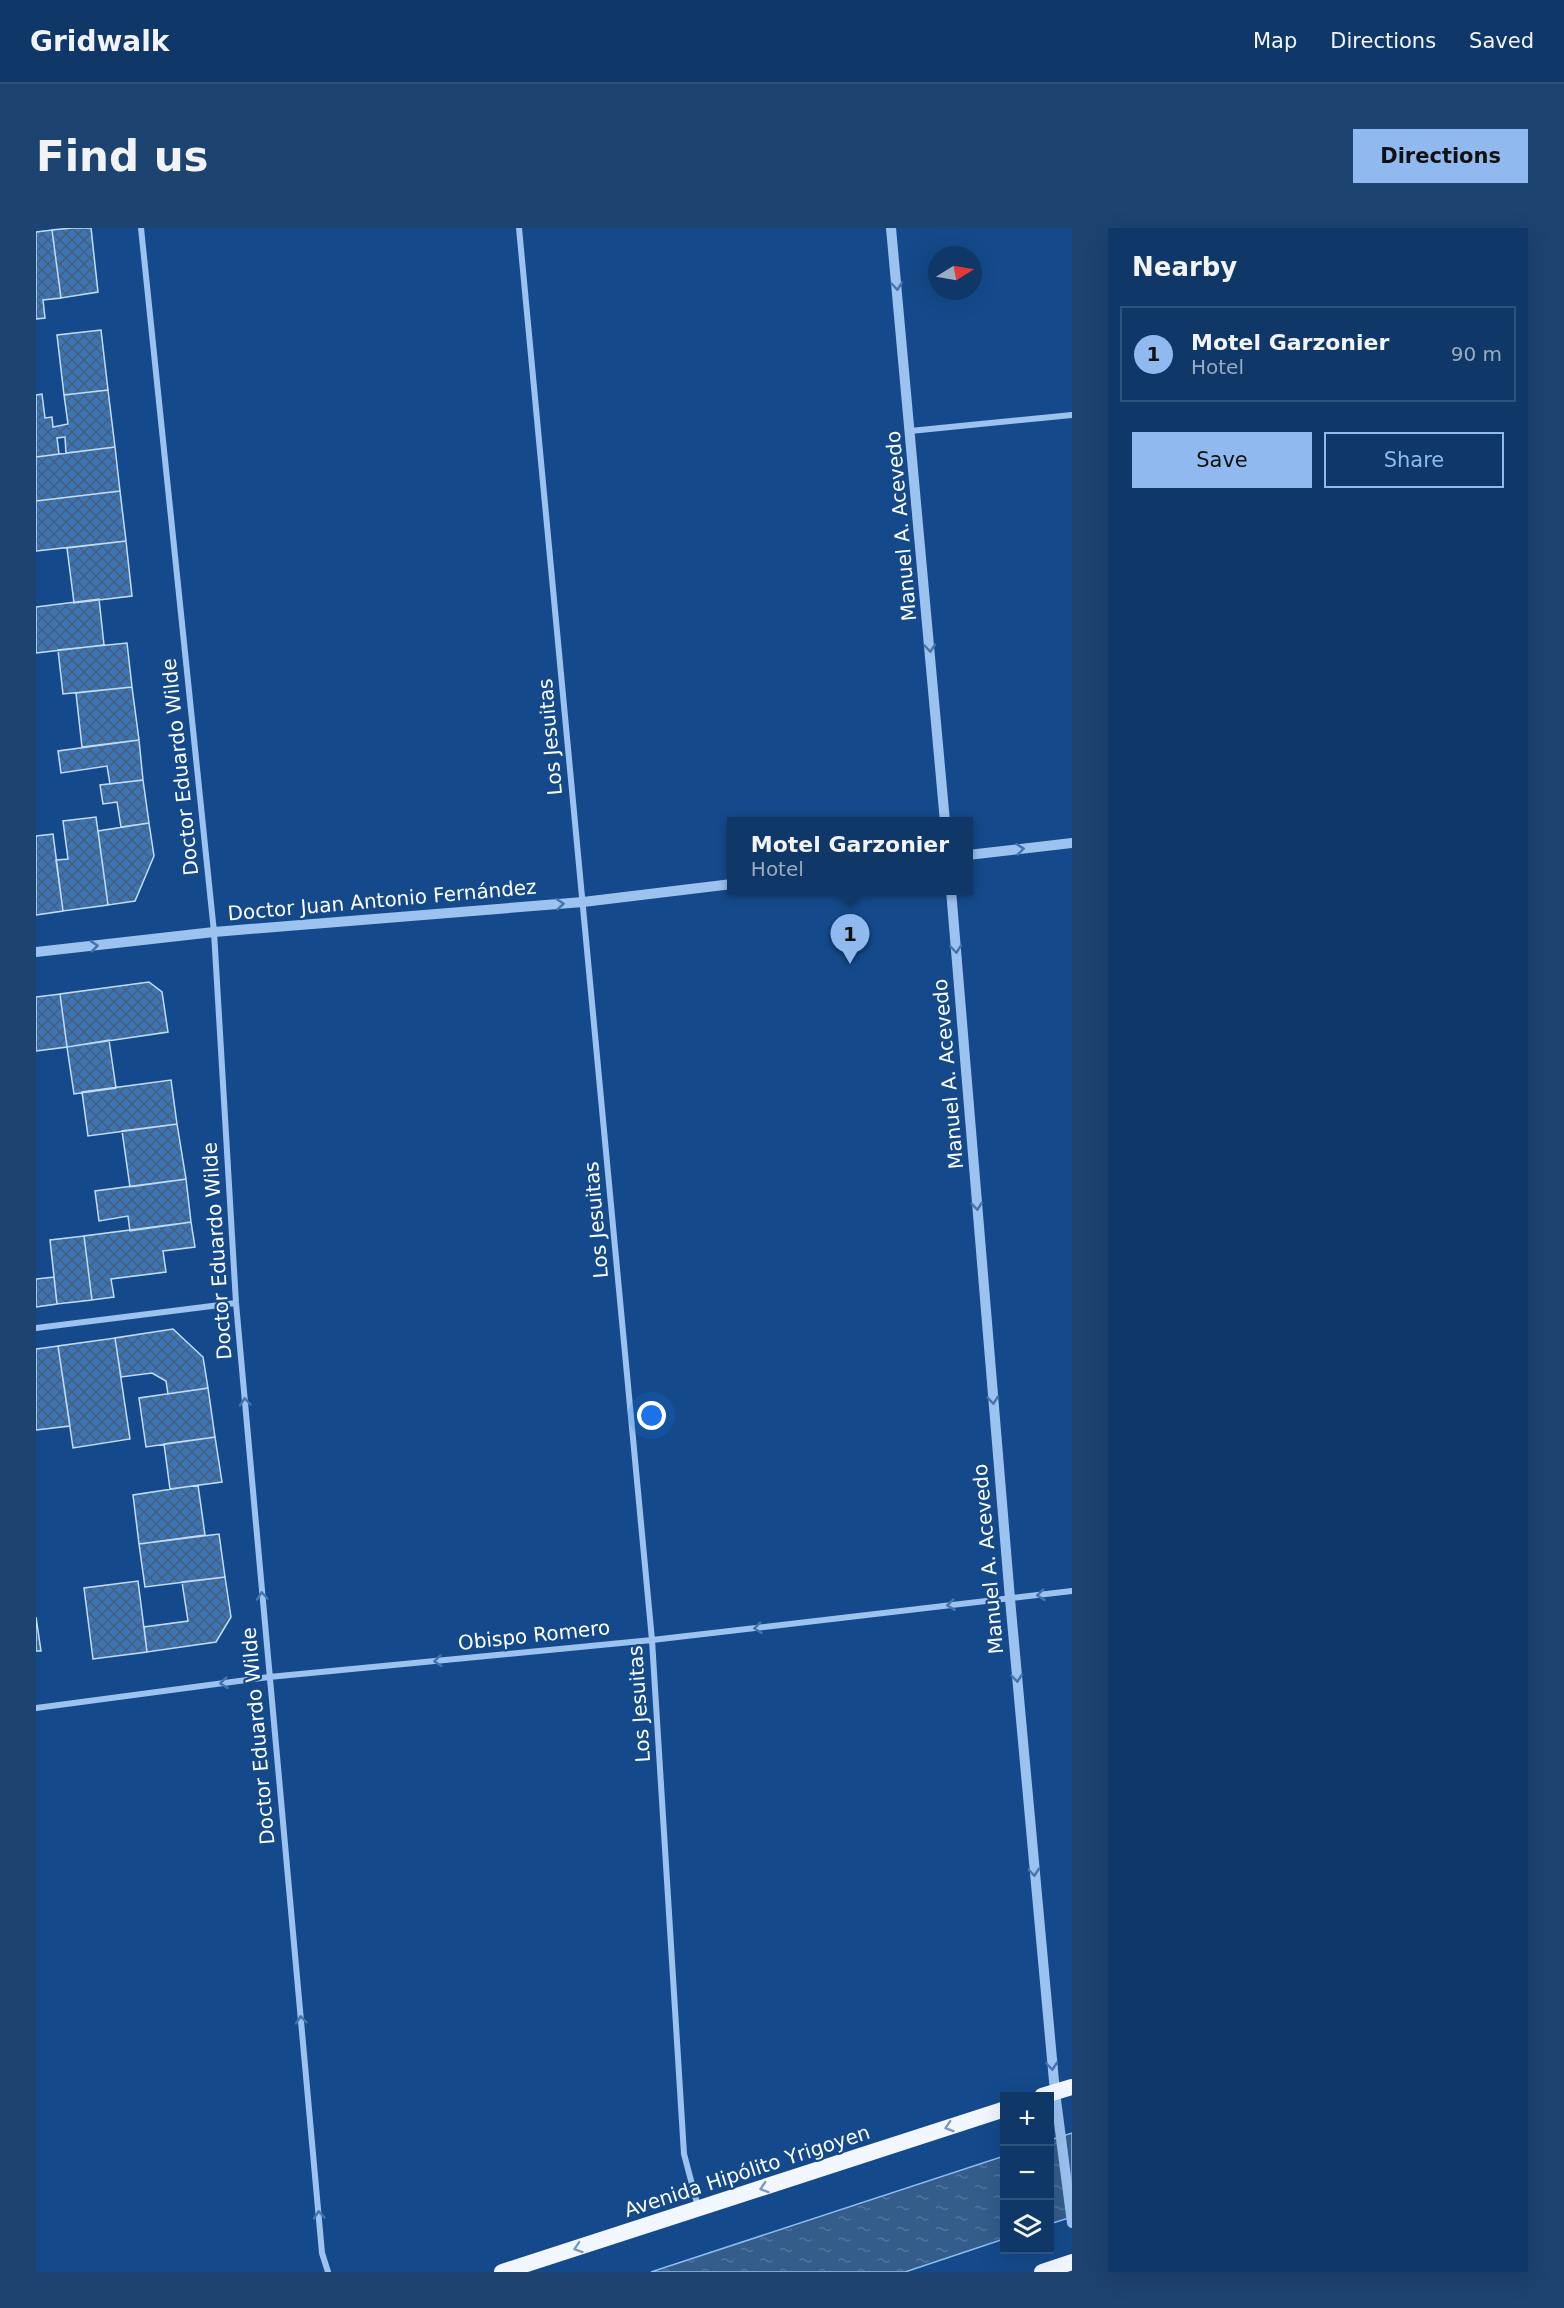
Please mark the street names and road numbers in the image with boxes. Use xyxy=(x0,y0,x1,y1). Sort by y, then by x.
street label: Manuel A. Acevedo xyxy=(881,430,921,622)
street label: Doctor Eduardo Wilde xyxy=(157,657,203,877)
street label: Los Jesuitas xyxy=(533,678,567,796)
street label: Doctor Juan Antonio Fernández xyxy=(226,875,538,925)
street label: Manuel A. Acevedo xyxy=(928,978,968,1170)
street label: Doctor Eduardo Wilde xyxy=(197,1141,237,1361)
street label: Los Jesuitas xyxy=(579,1161,613,1279)
street label: Manuel A. Acevedo xyxy=(968,1463,1008,1655)
street label: Obispo Romero xyxy=(457,1615,611,1655)
street label: Doctor Eduardo Wilde xyxy=(237,1626,279,1846)
street label: Los Jesuitas xyxy=(623,1645,655,1763)
street label: Avenida Hipólito Yrigoyen xyxy=(621,2120,873,2222)

